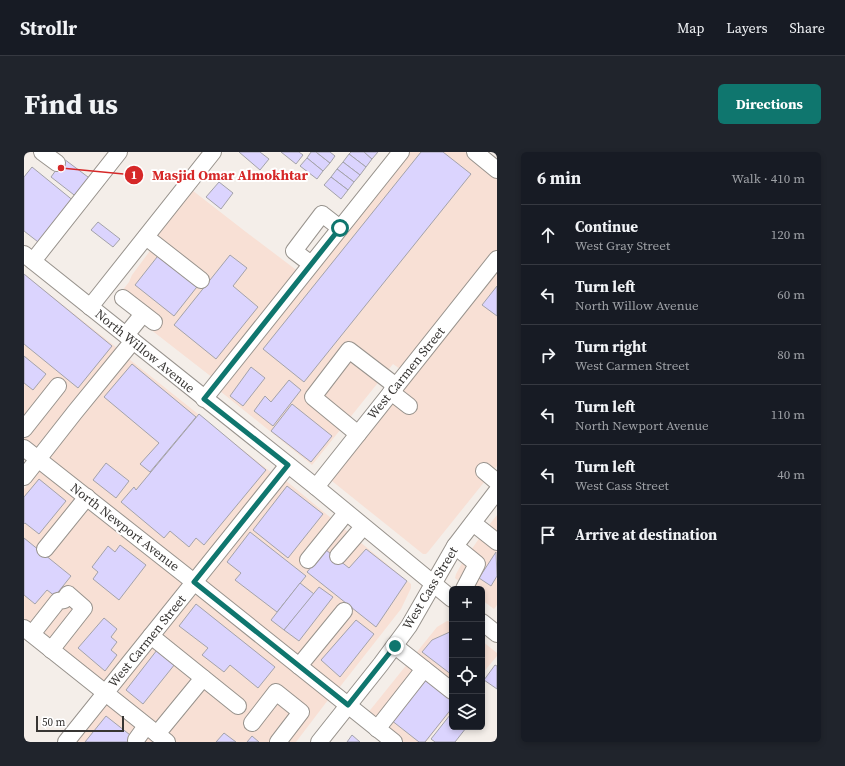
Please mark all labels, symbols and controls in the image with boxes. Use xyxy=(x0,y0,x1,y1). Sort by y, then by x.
text: Strollr xyxy=(20,15,77,41)
text: Map xyxy=(677,18,704,38)
text: Layers xyxy=(726,18,768,38)
text: Share xyxy=(790,18,825,38)
button: Directions xyxy=(718,84,821,124)
text: Find us xyxy=(24,85,118,123)
callout: Masjid Omar Almokhtar xyxy=(124,162,315,188)
text: Masjid Omar Almokhtar xyxy=(152,165,308,185)
text: 6 min xyxy=(537,166,581,190)
text: 1 xyxy=(131,167,137,183)
text: Walk · 410 m xyxy=(732,170,805,187)
text: Continue xyxy=(575,216,638,237)
route start xyxy=(331,219,349,237)
icon: ahead xyxy=(537,224,559,246)
text: 120 m xyxy=(771,226,805,243)
text: West Gray Street xyxy=(575,237,670,254)
text: Turn left xyxy=(575,276,635,297)
icon: left xyxy=(537,284,559,306)
text: 60 m xyxy=(777,286,805,303)
text: North Willow Avenue xyxy=(575,297,699,314)
street label: North Willow Avenue xyxy=(92,306,199,397)
street label: West Carmen Street xyxy=(363,323,449,423)
text: Turn right xyxy=(575,336,647,357)
icon: right xyxy=(537,344,559,366)
text: 80 m xyxy=(777,346,805,363)
text: West Carmen Street xyxy=(575,357,689,374)
text: Turn left xyxy=(575,396,635,417)
icon: left xyxy=(537,404,559,426)
text: 110 m xyxy=(771,406,805,423)
text: North Newport Avenue xyxy=(575,417,709,434)
text: Turn left xyxy=(575,456,635,477)
icon: left xyxy=(537,464,559,486)
text: 40 m xyxy=(777,466,805,483)
text: West Cass Street xyxy=(575,477,669,494)
street label: North Newport Avenue xyxy=(67,479,183,575)
icon: arrive xyxy=(537,524,559,546)
text: Arrive at destination xyxy=(575,524,717,545)
street label: West Cass Street xyxy=(399,543,462,633)
map controls xyxy=(449,586,485,730)
button: + xyxy=(449,586,485,622)
street label: West Carmen Street xyxy=(104,591,190,691)
button: − xyxy=(449,622,485,658)
route end xyxy=(386,637,404,655)
button: locate xyxy=(449,658,485,694)
button: layers xyxy=(449,694,485,730)
scale bar xyxy=(36,714,124,733)
text: 50 m xyxy=(42,715,65,730)

